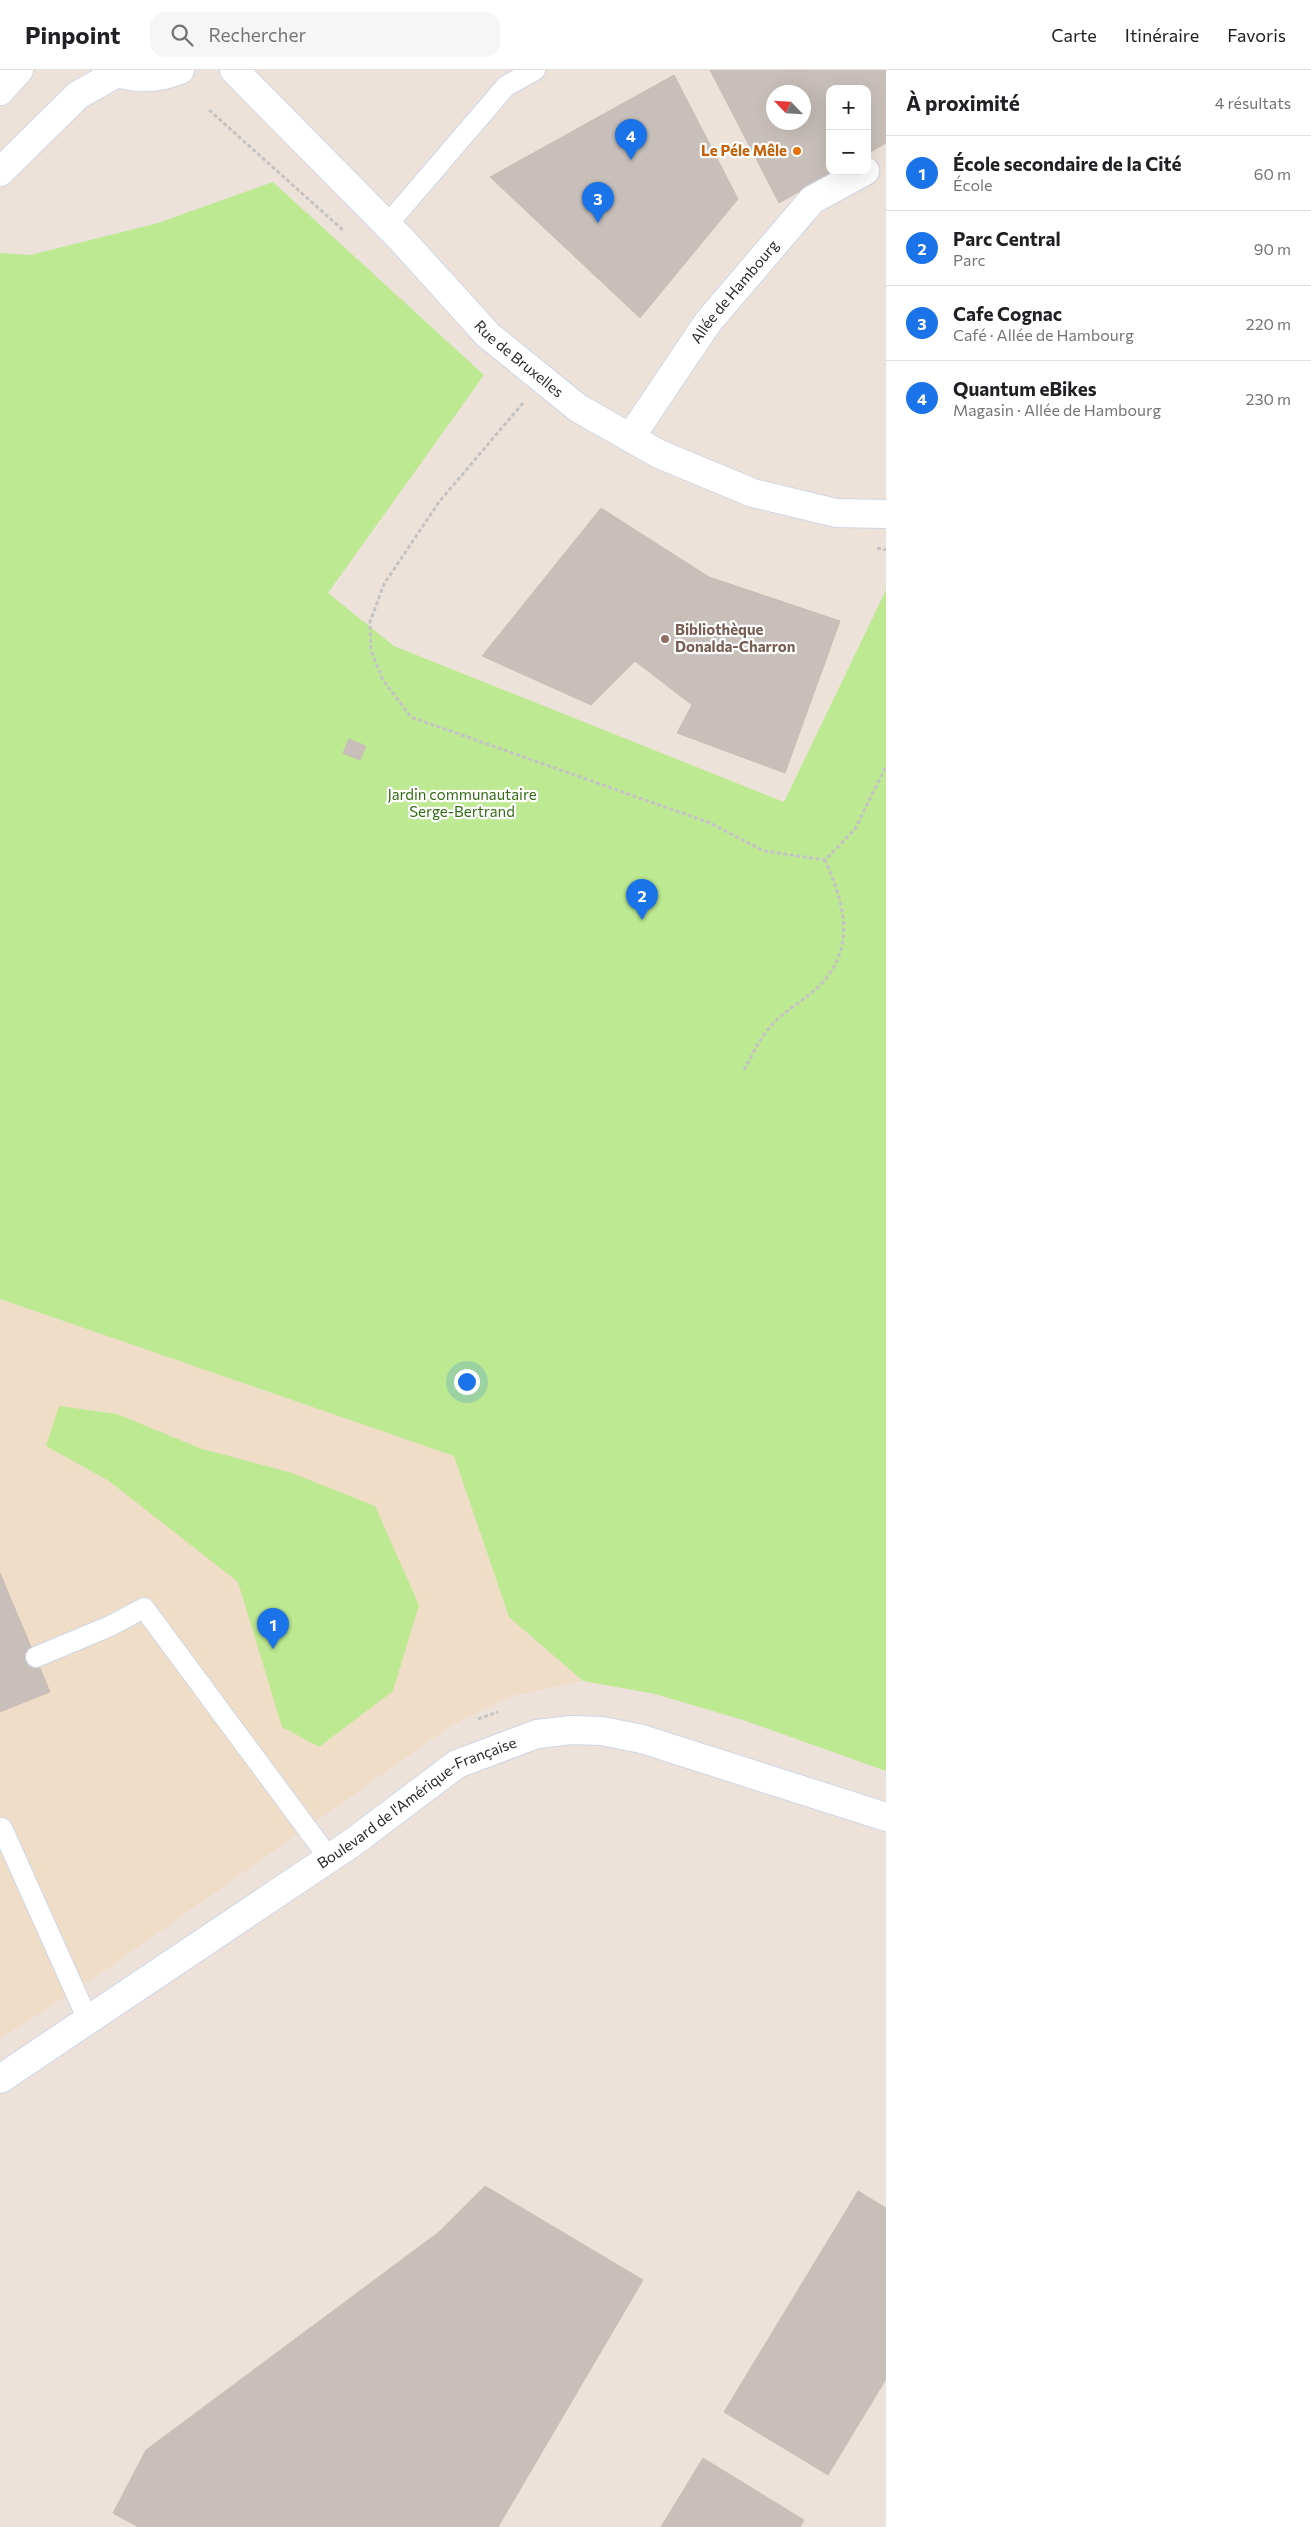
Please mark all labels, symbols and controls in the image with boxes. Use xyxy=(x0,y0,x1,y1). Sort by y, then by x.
search box xyxy=(150,12,500,57)
text: Pinpoint xyxy=(25,20,120,49)
icon: search xyxy=(168,21,196,49)
text: Rechercher xyxy=(208,23,306,46)
text: Carte xyxy=(1051,24,1097,46)
text: Itinéraire xyxy=(1125,24,1199,46)
text: Favoris xyxy=(1227,24,1286,46)
north arrow xyxy=(766,85,811,130)
map controls xyxy=(826,85,871,175)
button: + xyxy=(826,85,871,130)
text: À proximité xyxy=(906,90,1020,115)
text: 4 résultats xyxy=(1215,93,1291,112)
pin: 4 xyxy=(615,119,647,160)
button: − xyxy=(826,130,871,175)
place label: Le Péle Mêle xyxy=(701,141,787,159)
marker: Le Péle Mêle xyxy=(791,145,803,157)
text: École secondaire de la Cité xyxy=(953,152,1182,175)
text: 1 xyxy=(918,164,926,183)
text: 60 m xyxy=(1254,164,1291,183)
text: École xyxy=(953,175,992,194)
pin: 3 xyxy=(582,182,614,223)
text: Parc Central xyxy=(953,227,1061,250)
street label: Allée de Hambourg xyxy=(686,236,782,347)
text: 2 xyxy=(917,239,927,258)
text: 90 m xyxy=(1254,239,1291,258)
text: Parc xyxy=(953,250,985,269)
text: Cafe Cognac xyxy=(953,302,1062,325)
text: 3 xyxy=(917,314,927,333)
text: 220 m xyxy=(1246,314,1291,333)
street label: Rue de Bruxelles xyxy=(471,316,568,401)
text: Café · Allée de Hambourg xyxy=(953,325,1134,344)
text: Quantum eBikes xyxy=(953,377,1097,400)
text: 4 xyxy=(917,389,927,408)
text: 230 m xyxy=(1246,389,1291,408)
text: Magasin · Allée de Hambourg xyxy=(953,400,1161,419)
place label: Bibliothèque Donalda-Charron xyxy=(675,620,795,655)
marker: Bibliothèque Donalda-Charron xyxy=(659,633,671,645)
park label: Jardin communautaire Serge-Bertrand xyxy=(387,785,537,820)
pin: 2 xyxy=(626,879,658,920)
your location xyxy=(454,1369,480,1395)
pin: 1 xyxy=(257,1608,289,1649)
street label: Boulevard de l'Amérique-Française xyxy=(313,1733,519,1872)

